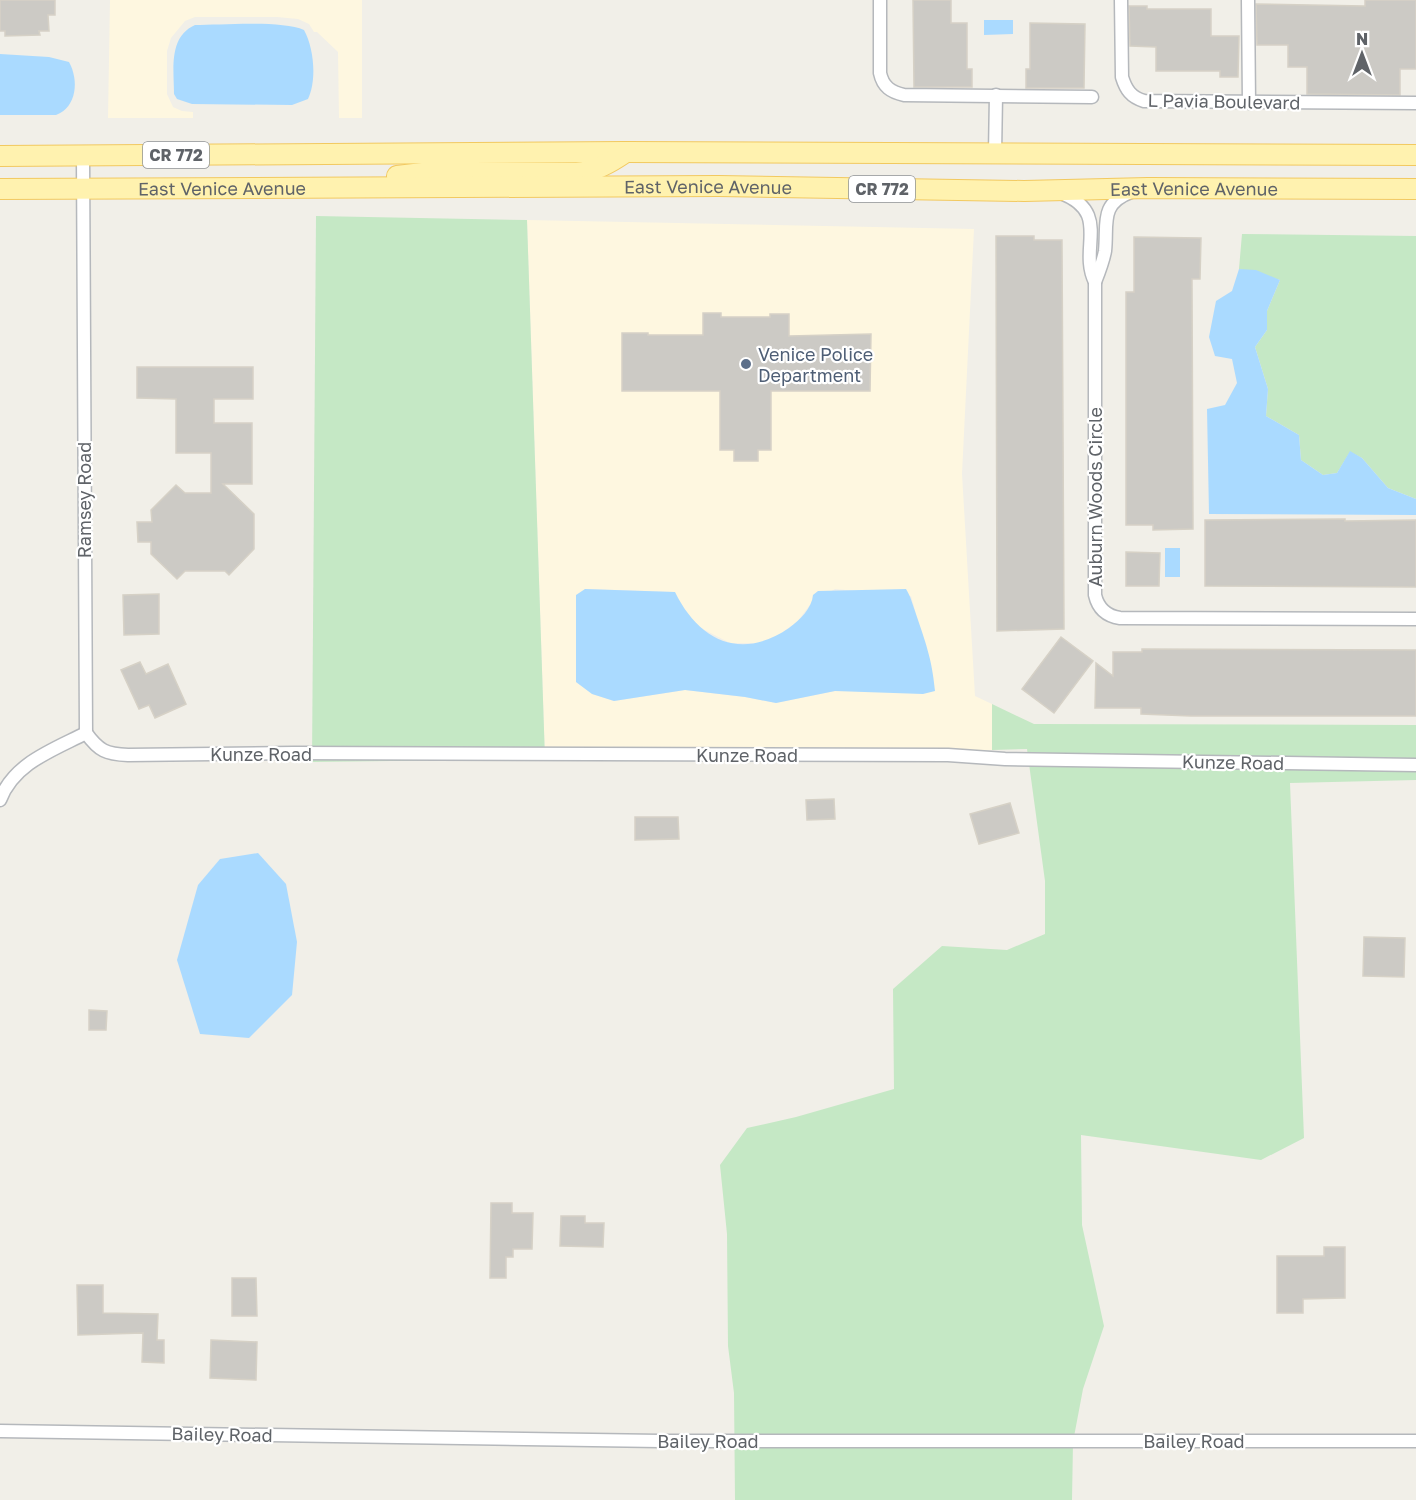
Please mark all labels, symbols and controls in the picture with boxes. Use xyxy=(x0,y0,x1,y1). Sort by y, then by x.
north arrow xyxy=(1332,24,1392,84)
text: N xyxy=(1356,29,1368,49)
street label: L Pavia Boulevard xyxy=(1147,89,1301,113)
road number: CR 772 xyxy=(143,142,209,168)
street label: East Venice Avenue xyxy=(624,175,792,198)
road number: CR 772 xyxy=(849,176,915,202)
street label: East Venice Avenue xyxy=(138,177,306,199)
street label: East Venice Avenue xyxy=(1110,177,1278,200)
place label: Venice Police Department xyxy=(758,343,873,386)
marker: Venice Police Department xyxy=(739,357,753,371)
street label: Auburn Woods Circle xyxy=(1084,407,1106,587)
street label: Ramsey Road xyxy=(73,442,95,558)
street label: Kunze Road xyxy=(210,743,312,765)
street label: Kunze Road xyxy=(696,744,798,766)
street label: Kunze Road xyxy=(1182,750,1284,774)
street label: Bailey Road xyxy=(171,1422,273,1446)
street label: Bailey Road xyxy=(657,1430,759,1452)
street label: Bailey Road xyxy=(1143,1430,1245,1452)

